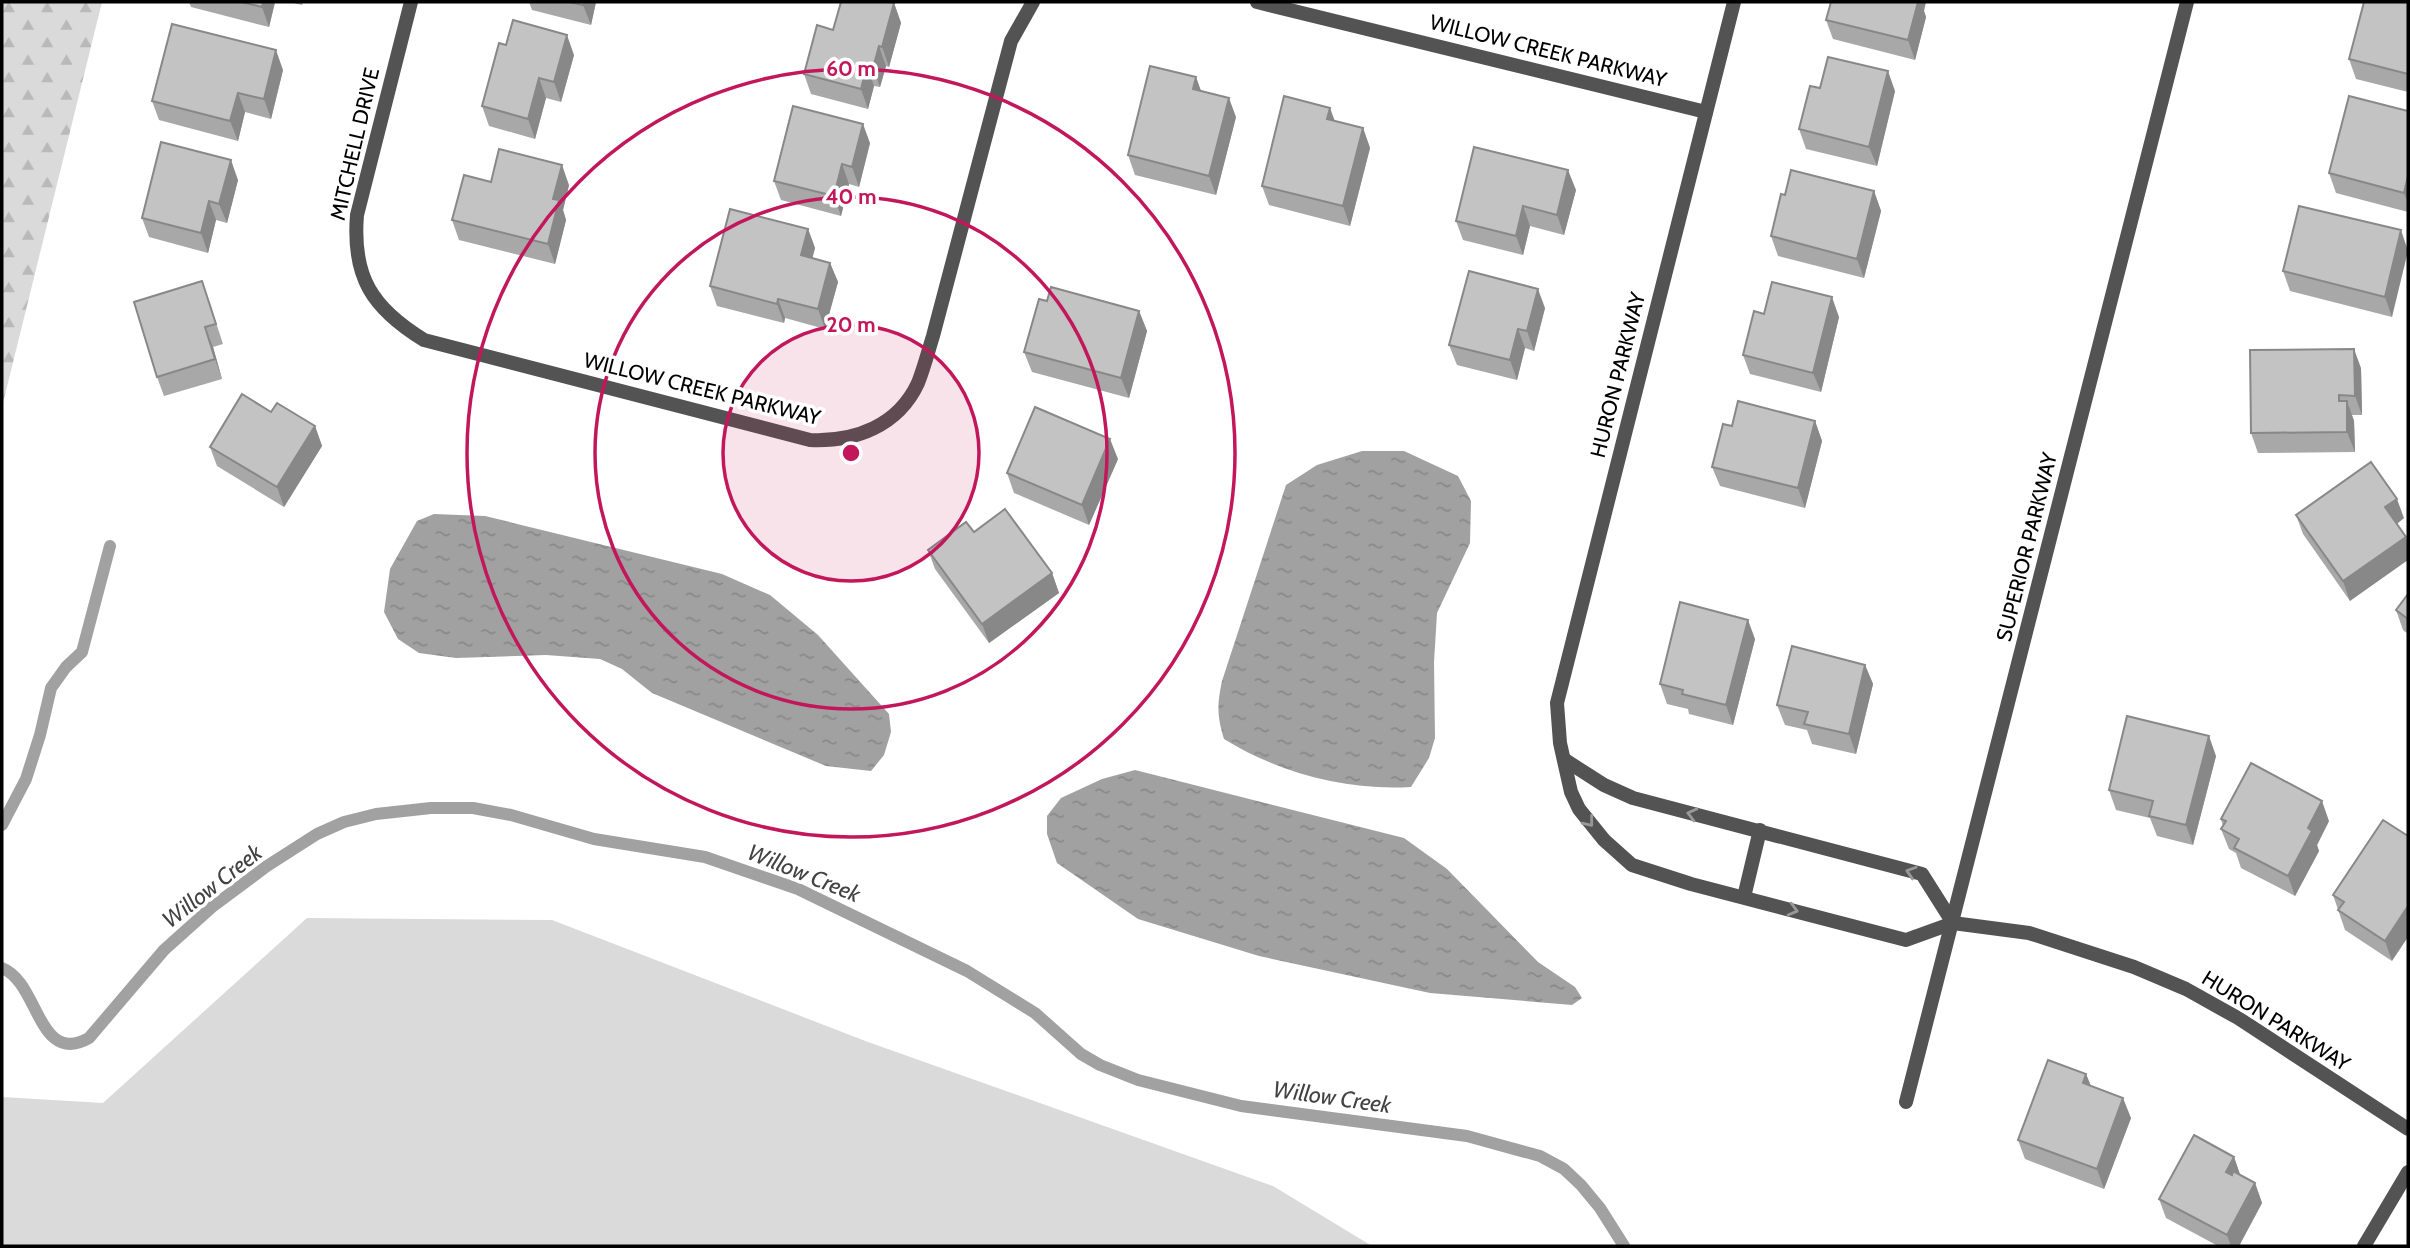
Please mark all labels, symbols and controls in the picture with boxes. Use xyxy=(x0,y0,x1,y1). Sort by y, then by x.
street label: WILLOW CREEK PARKWAY xyxy=(1427,9,1670,92)
text: 60 m xyxy=(826,56,876,81)
street label: MITCHELL DRIVE xyxy=(325,65,384,223)
text: 40 m xyxy=(826,184,876,209)
street label: HURON PARKWAY xyxy=(1585,289,1650,460)
text: 20 m xyxy=(827,312,875,337)
street label: WILLOW CREEK PARKWAY xyxy=(581,347,824,430)
centre of rings xyxy=(839,441,863,465)
street label: SUPERIOR PARKWAY xyxy=(1991,449,2062,644)
one-way arrow xyxy=(1686,808,1698,822)
one-way arrow xyxy=(1581,815,1594,827)
water label: Willow Creek xyxy=(157,838,268,934)
water label: Willow Creek xyxy=(744,838,865,909)
one-way arrow xyxy=(1906,866,1918,880)
one-way arrow xyxy=(1787,902,1799,916)
street label: HURON PARKWAY xyxy=(2198,965,2356,1077)
water label: Willow Creek xyxy=(1271,1075,1394,1119)

